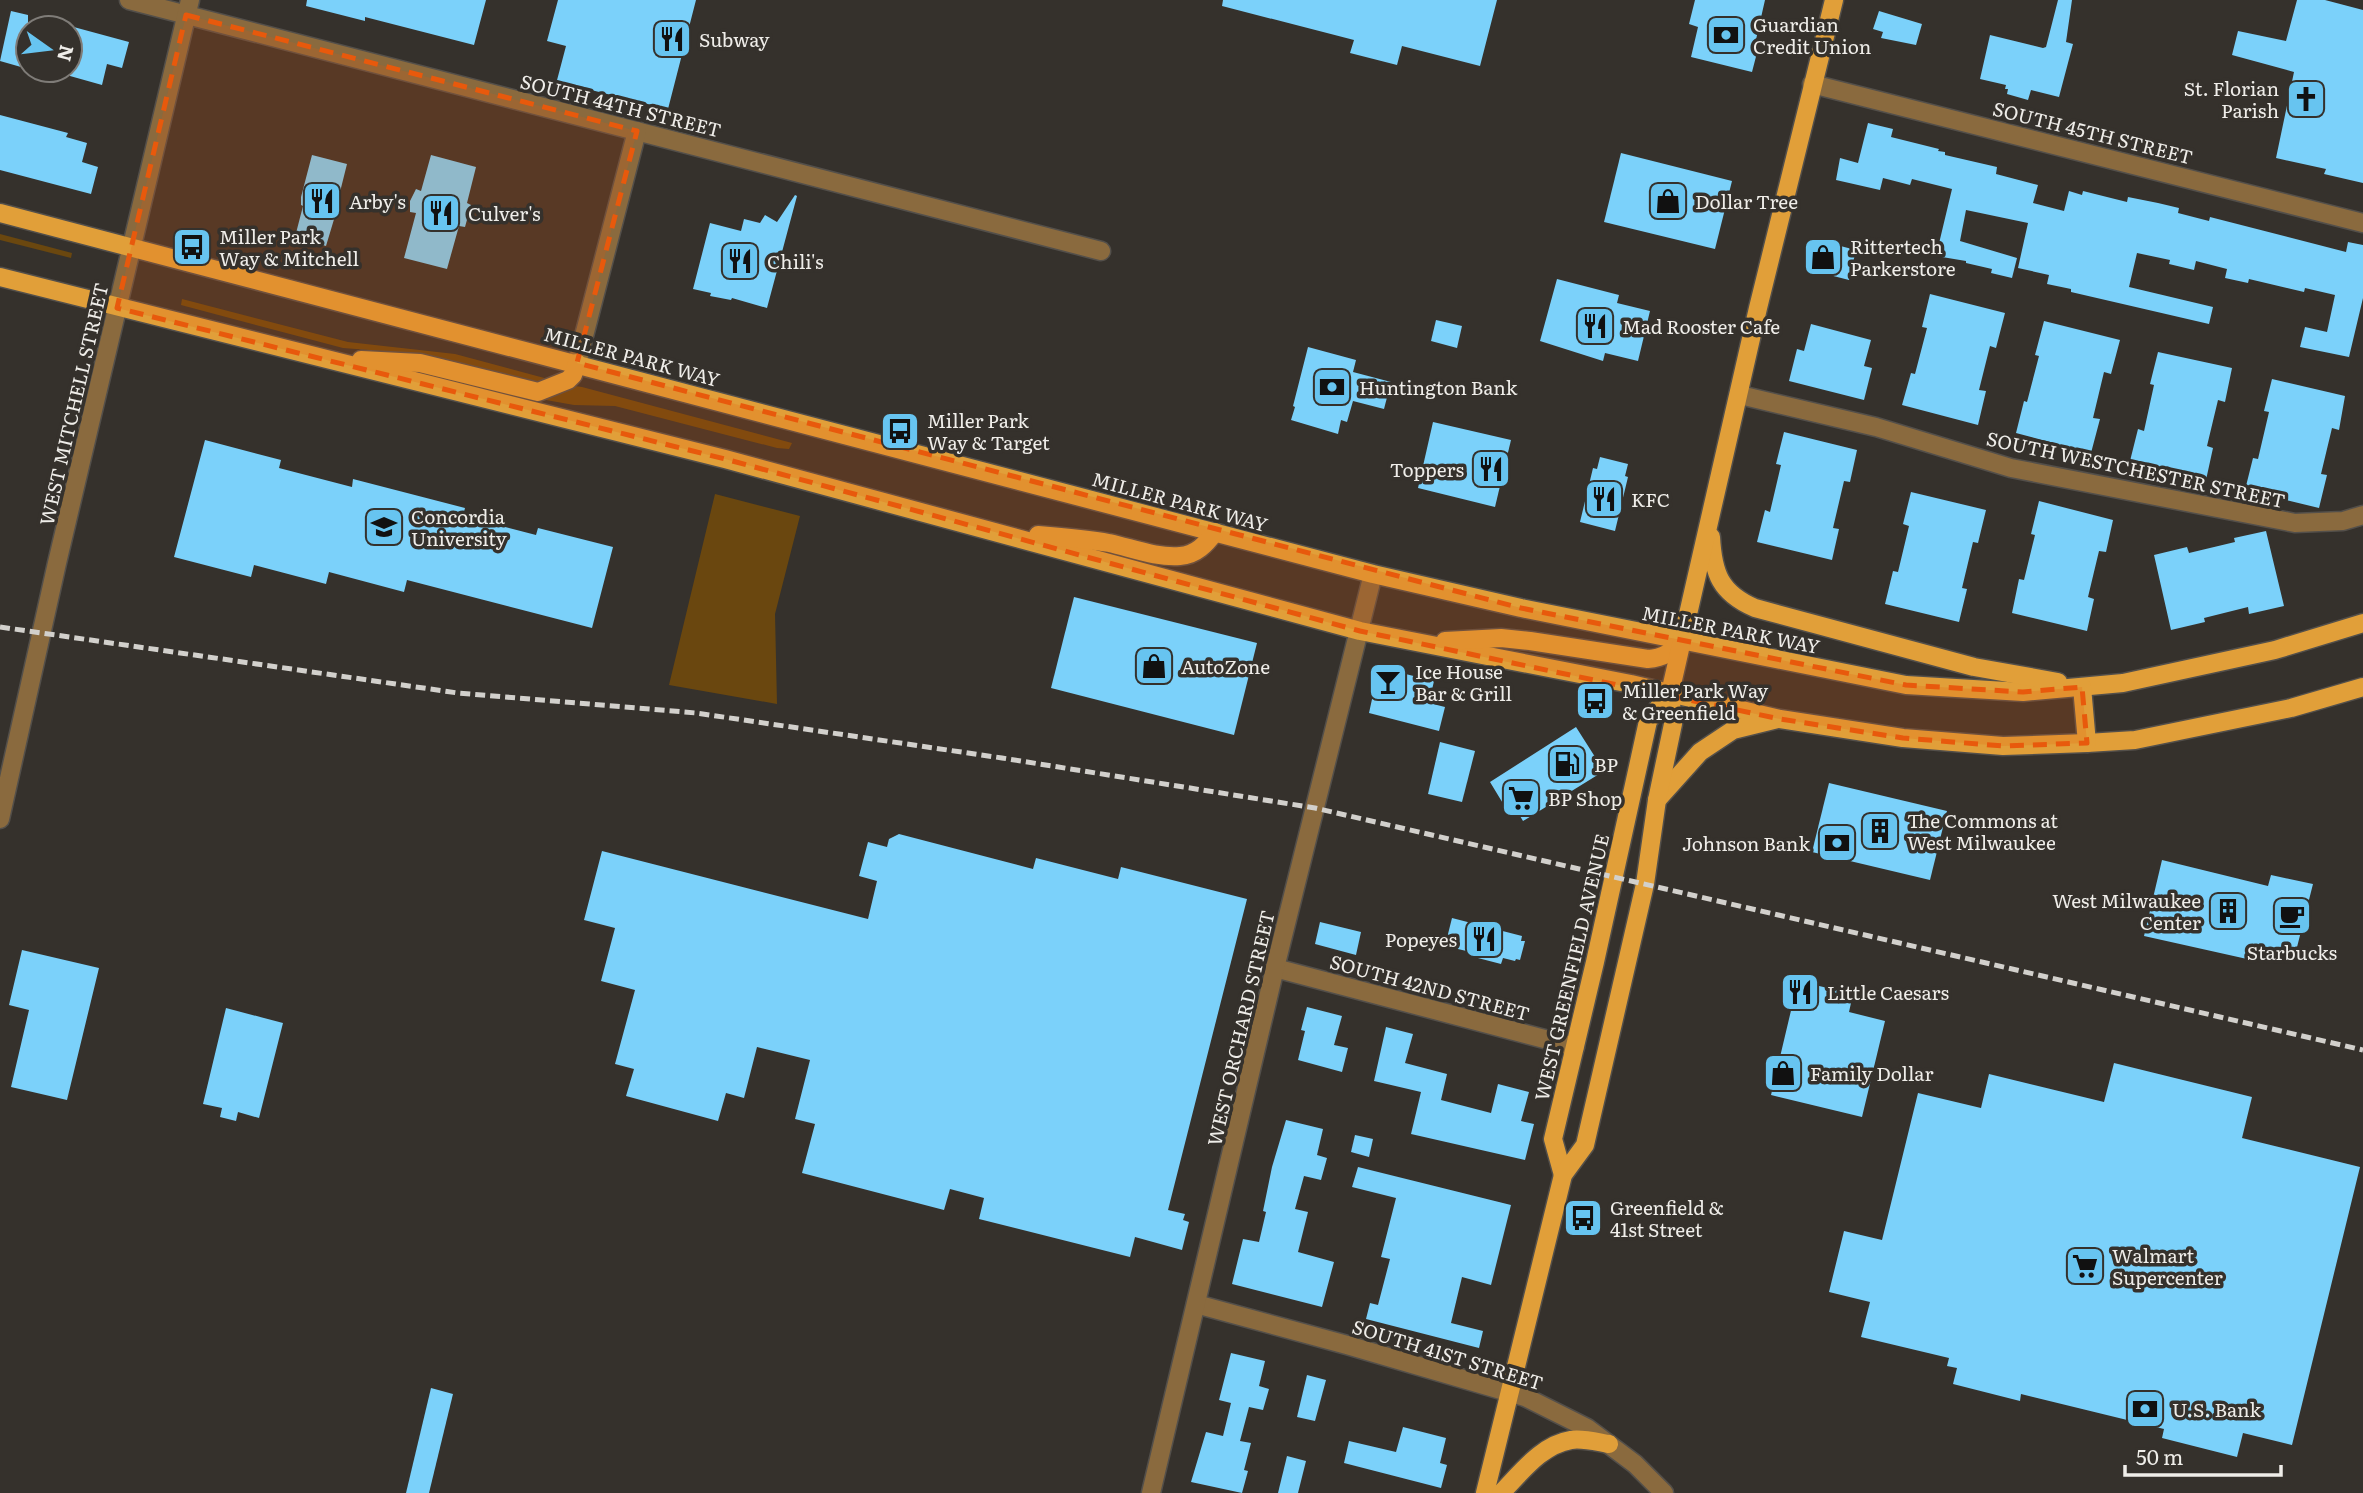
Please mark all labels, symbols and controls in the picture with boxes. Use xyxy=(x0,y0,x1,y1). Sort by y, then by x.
place label: Guardian Credit Union xyxy=(1753,10,1871,60)
north arrow xyxy=(14,14,84,84)
bank icon: Guardian Credit Union xyxy=(1705,14,1747,56)
restaurant icon: Subway xyxy=(651,18,693,60)
place label: Subway xyxy=(699,25,770,53)
text: N xyxy=(51,42,82,65)
street label: SOUTH 44TH STREET xyxy=(518,66,724,144)
place label: St. Florian Parish xyxy=(2184,74,2279,124)
church icon: St. Florian Parish xyxy=(2285,78,2327,120)
street label: SOUTH 45TH STREET xyxy=(1990,94,2196,170)
restaurant icon: Arby's xyxy=(301,180,343,222)
shop icon: Dollar Tree xyxy=(1647,180,1689,222)
place label: Arby's xyxy=(349,187,406,215)
place label: Dollar Tree xyxy=(1695,187,1798,215)
restaurant icon: Culver's xyxy=(420,192,462,234)
place label: Culver's xyxy=(468,199,541,227)
place label: Miller Park Way & Mitchell xyxy=(219,222,359,272)
bus stop icon: Miller Park Way & Mitchell xyxy=(171,226,213,268)
place label: Rittertech Parkerstore xyxy=(1850,232,1956,282)
shop icon: Rittertech Parkerstore xyxy=(1802,236,1844,278)
restaurant icon: Chili's xyxy=(719,240,761,282)
place label: Chili's xyxy=(767,247,824,275)
street label: WEST MITCHELL STREET xyxy=(31,280,115,528)
restaurant icon: Mad Rooster Cafe xyxy=(1574,305,1616,347)
place label: Mad Rooster Cafe xyxy=(1622,312,1780,340)
street label: MILLER PARK WAY xyxy=(541,319,723,393)
bank icon: Huntington Bank xyxy=(1311,366,1353,408)
place label: Huntington Bank xyxy=(1359,373,1518,401)
place label: Miller Park Way & Target xyxy=(927,406,1050,456)
bus stop icon: Miller Park Way & Target xyxy=(879,410,921,452)
street label: SOUTH WESTCHESTER STREET xyxy=(1984,424,2288,514)
restaurant icon: Toppers xyxy=(1470,448,1512,490)
place label: Toppers xyxy=(1390,455,1464,483)
street label: MILLER PARK WAY xyxy=(1089,464,1271,538)
restaurant icon: KFC xyxy=(1583,478,1625,520)
place label: KFC xyxy=(1631,485,1670,513)
place label: Concordia University xyxy=(411,502,507,552)
school or university icon: Concordia University xyxy=(363,506,405,548)
street label: MILLER PARK WAY xyxy=(1639,598,1823,660)
shop icon: AutoZone xyxy=(1133,645,1175,687)
place label: AutoZone xyxy=(1181,652,1270,680)
place label: Ice House Bar & Grill xyxy=(1415,657,1512,707)
bar icon: Ice House Bar & Grill xyxy=(1367,661,1409,703)
place label: Miller Park Way & Greenfield xyxy=(1622,676,1768,726)
bus stop icon: Miller Park Way & Greenfield xyxy=(1574,680,1616,722)
fuel station icon: BP xyxy=(1546,743,1588,785)
place label: BP xyxy=(1594,750,1618,778)
supermarket icon: BP Shop xyxy=(1500,777,1542,819)
place label: BP Shop xyxy=(1548,784,1622,812)
place label: The Commons at West Milwaukee xyxy=(1907,806,2058,856)
building icon: The Commons at West Milwaukee xyxy=(1859,810,1901,852)
bank icon: Johnson Bank xyxy=(1816,822,1858,864)
place label: Johnson Bank xyxy=(1682,829,1810,857)
street label: WEST GREENFIELD AVENUE xyxy=(1527,831,1615,1103)
place label: West Milwaukee Center xyxy=(2052,886,2201,936)
building icon: West Milwaukee Center xyxy=(2207,890,2249,932)
cafe icon: Starbucks xyxy=(2271,895,2313,937)
street label: WEST ORCHARD STREET xyxy=(1199,907,1281,1149)
restaurant icon: Popeyes xyxy=(1463,918,1505,960)
place label: Popeyes xyxy=(1385,925,1457,953)
place label: Starbucks xyxy=(2247,938,2338,966)
street label: SOUTH 42ND STREET xyxy=(1327,947,1533,1027)
restaurant icon: Little Caesars xyxy=(1779,971,1821,1013)
place label: Little Caesars xyxy=(1827,978,1949,1006)
shop icon: Family Dollar xyxy=(1762,1052,1804,1094)
place label: Family Dollar xyxy=(1810,1059,1933,1087)
place label: Greenfield & 41st Street xyxy=(1610,1193,1724,1243)
bus stop icon: Greenfield & 41st Street xyxy=(1562,1197,1604,1239)
place label: Walmart Supercenter xyxy=(2112,1241,2223,1291)
supermarket icon: Walmart Supercenter xyxy=(2064,1245,2106,1287)
street label: SOUTH 41ST STREET xyxy=(1349,1312,1547,1396)
bank icon: U.S. Bank xyxy=(2124,1388,2166,1430)
place label: U.S. Bank xyxy=(2172,1395,2262,1423)
scale bar xyxy=(2125,1434,2281,1478)
text: 50 m xyxy=(2136,1440,2183,1471)

